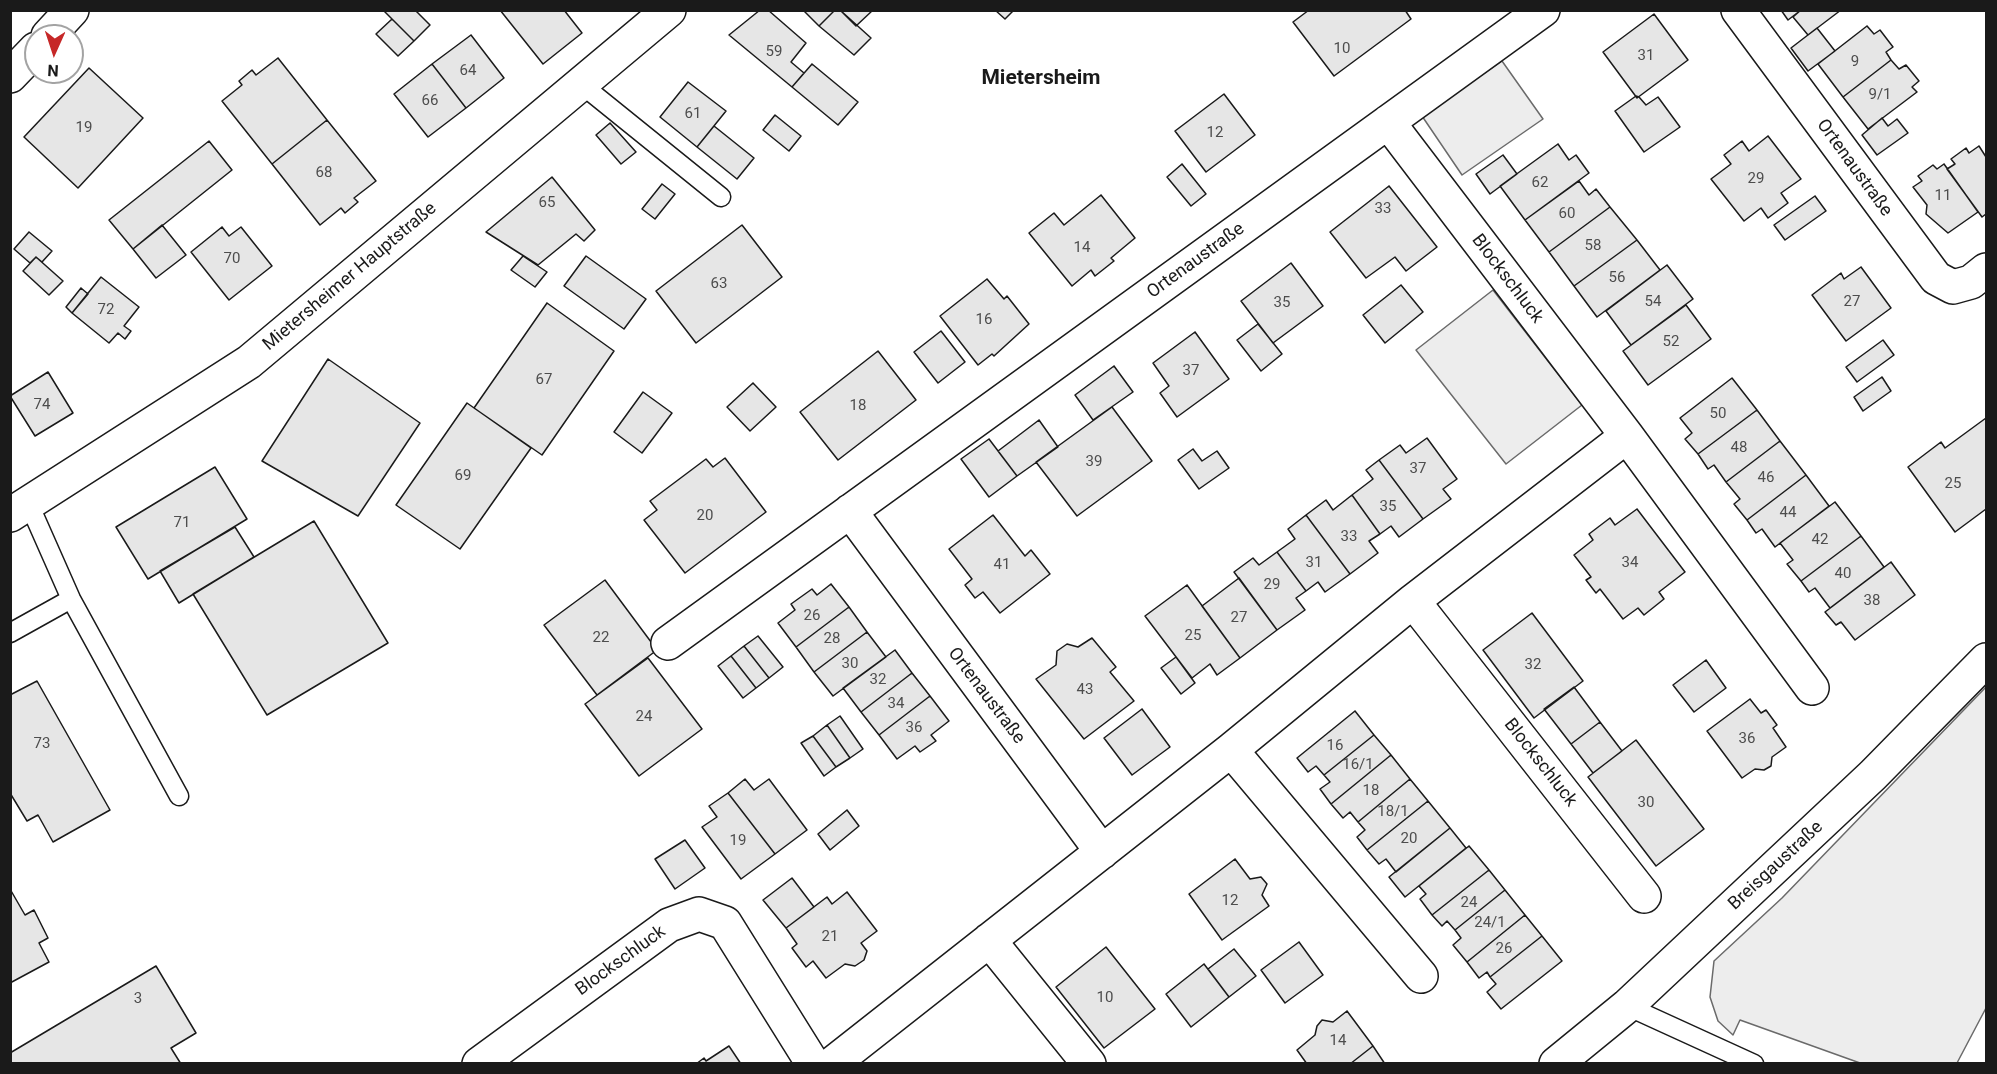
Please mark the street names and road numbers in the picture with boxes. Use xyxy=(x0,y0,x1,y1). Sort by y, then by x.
street label: Ortenaustraße xyxy=(1811,115,1897,221)
street label: Mietersheimer Hauptstraße xyxy=(259,198,441,356)
street label: Ortenaustraße xyxy=(1143,218,1249,304)
street label: Blockschluck xyxy=(1467,230,1547,328)
street label: Ortenaustraße xyxy=(943,644,1029,748)
street label: Blockschluck xyxy=(1499,715,1581,811)
street label: Breisgaustraße xyxy=(1724,817,1828,915)
street label: Blockschluck xyxy=(572,921,670,1001)

